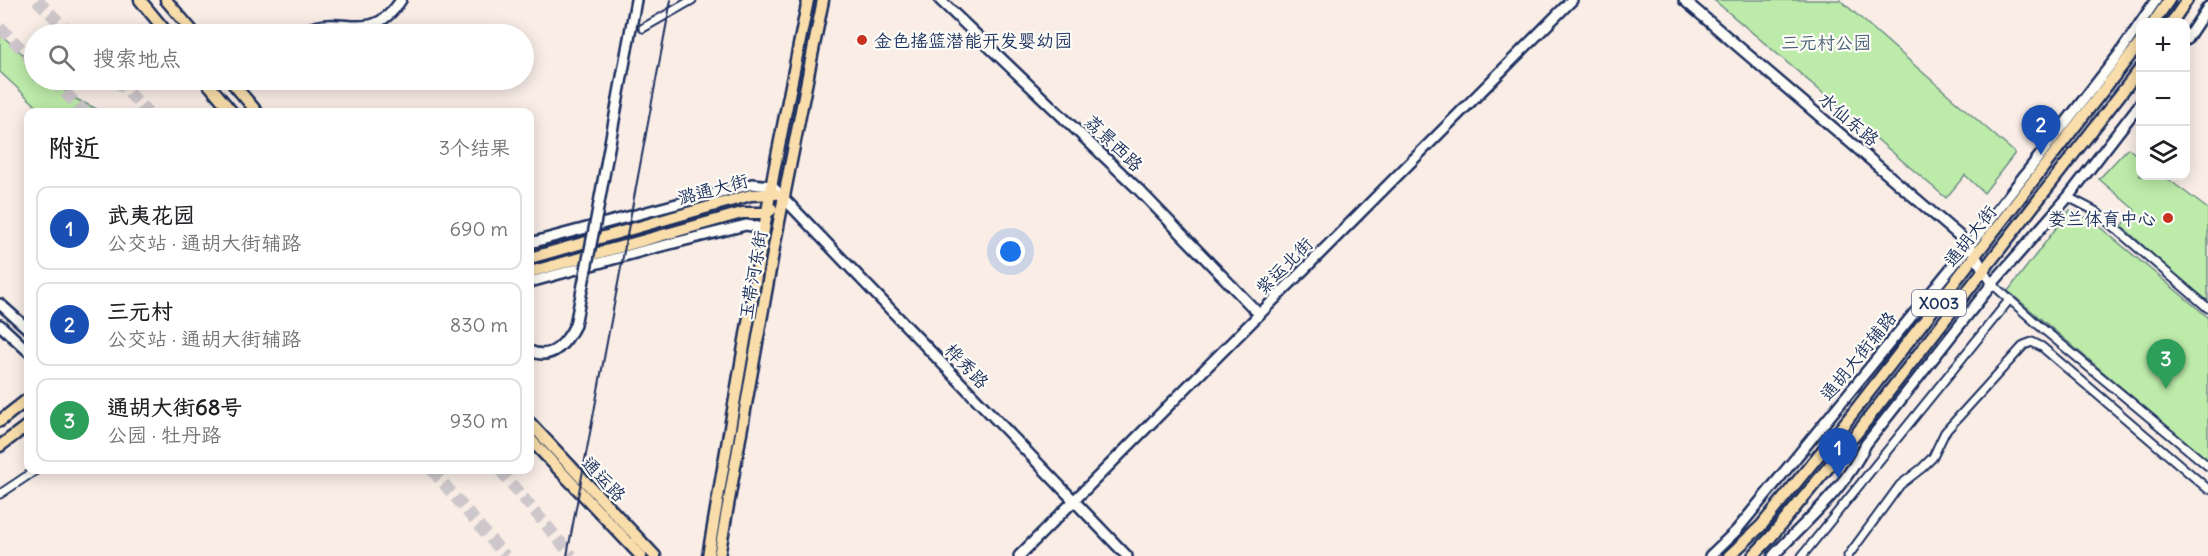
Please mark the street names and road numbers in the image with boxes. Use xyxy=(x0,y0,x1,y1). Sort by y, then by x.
street label: 水仙东路 xyxy=(1814,87,1884,151)
street label: 荔景西路 xyxy=(1080,110,1148,176)
street label: 潞通大街 xyxy=(675,169,751,209)
street label: 通胡大街 xyxy=(1939,201,2001,271)
street label: 玉带河东街 xyxy=(734,229,772,321)
street label: 紫运北街 xyxy=(1250,232,1318,300)
road number: X003 xyxy=(1912,290,1966,316)
street label: 通胡大街辅路 xyxy=(1815,307,1901,405)
street label: 桦秀路 xyxy=(940,339,994,393)
street label: 通运路 xyxy=(577,452,631,506)

